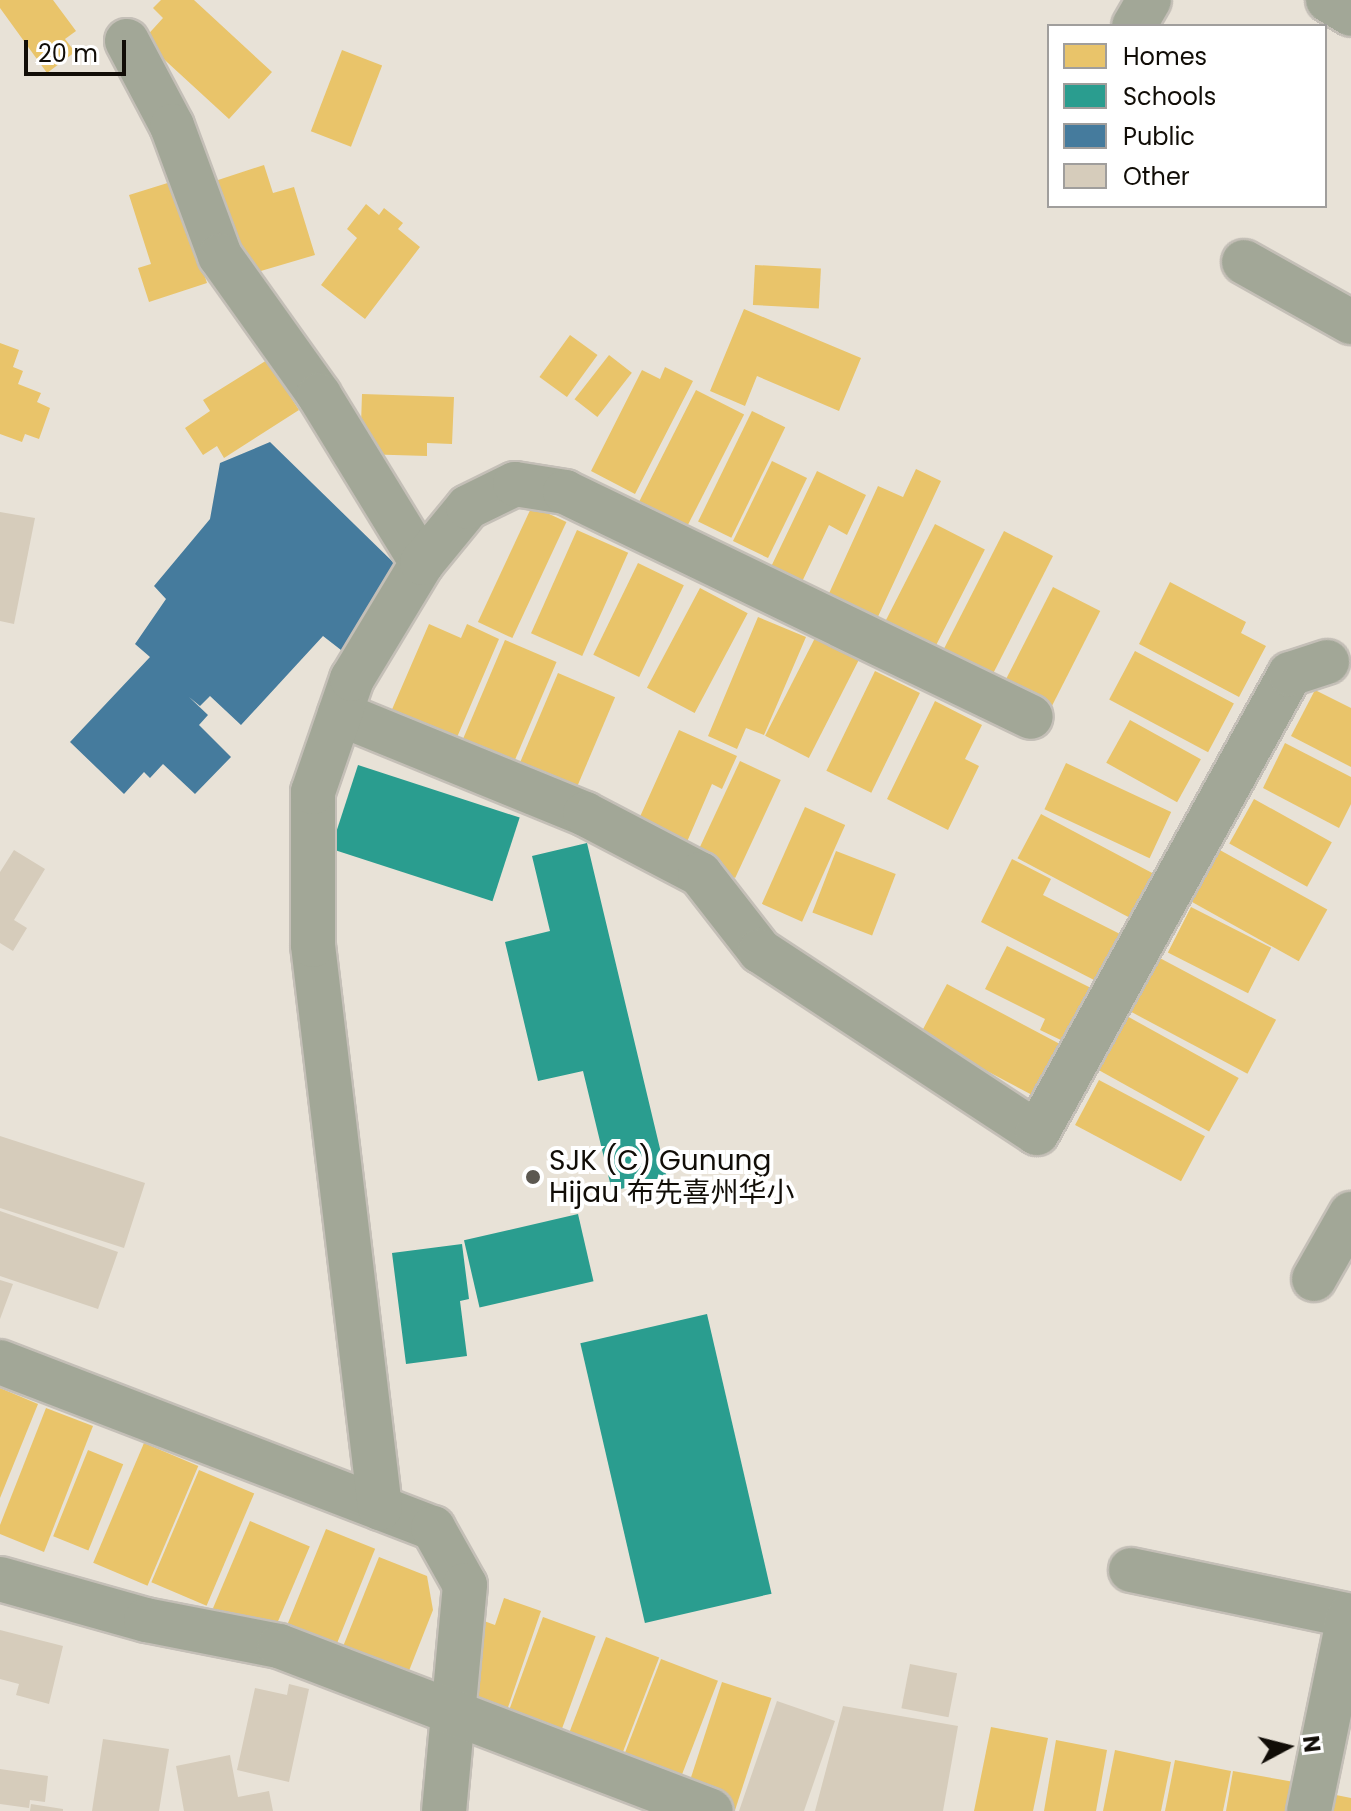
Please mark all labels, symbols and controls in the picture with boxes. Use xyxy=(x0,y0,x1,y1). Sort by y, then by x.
scale bar xyxy=(28,24,130,74)
legend xyxy=(1047,24,1327,208)
text: 20 m xyxy=(38,37,98,70)
text: Homes xyxy=(1123,40,1207,73)
text: Schools xyxy=(1123,80,1216,113)
text: Public xyxy=(1123,120,1195,153)
text: Other xyxy=(1123,160,1190,193)
place label: SJK (C) Gunung Hijau 布先喜州华小 xyxy=(549,1144,795,1210)
marker: SJK (C) Gunung Hijau 布先喜州华小 xyxy=(524,1168,542,1186)
north arrow xyxy=(1247,1707,1327,1787)
text: N xyxy=(1295,1734,1328,1754)

